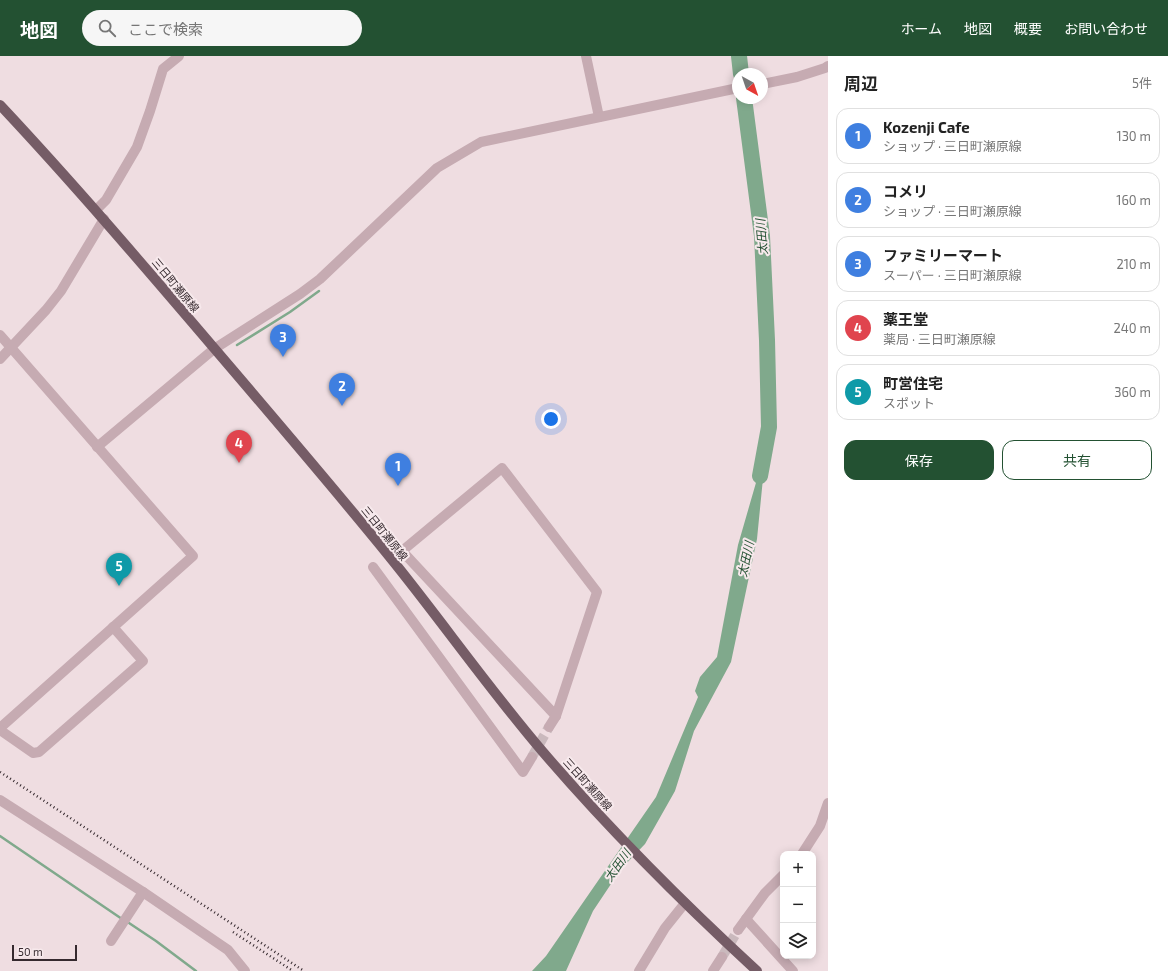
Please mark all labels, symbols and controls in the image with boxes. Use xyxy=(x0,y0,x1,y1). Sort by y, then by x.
search box xyxy=(82,10,362,46)
icon: search xyxy=(96,17,118,39)
text: 地図 xyxy=(20,18,58,41)
text: ここで検索 xyxy=(128,20,203,38)
text: ホーム xyxy=(900,20,942,37)
text: 地図 xyxy=(964,20,992,37)
text: 概要 xyxy=(1014,20,1042,37)
text: お問い合わせ xyxy=(1064,20,1148,37)
north arrow xyxy=(732,68,768,104)
text: 周辺 xyxy=(844,73,878,93)
text: 5件 xyxy=(1132,75,1152,91)
text: Kozenji Cafe xyxy=(883,118,970,136)
text: 1 xyxy=(855,128,861,144)
text: 130 m xyxy=(1116,128,1151,144)
text: ショップ · 三日町瀬原線 xyxy=(883,138,1022,154)
text: コメリ xyxy=(883,182,928,200)
text: 2 xyxy=(854,192,862,208)
text: 160 m xyxy=(1116,192,1151,208)
text: ショップ · 三日町瀬原線 xyxy=(883,203,1022,219)
water label: 太田川 xyxy=(752,216,770,256)
text: ファミリーマート xyxy=(883,246,1003,264)
street label: 三日町瀬原線 xyxy=(150,256,202,314)
text: 3 xyxy=(854,256,862,272)
text: 210 m xyxy=(1116,256,1151,272)
text: スーパー · 三日町瀬原線 xyxy=(883,267,1022,283)
text: 薬王堂 xyxy=(883,310,928,328)
text: 4 xyxy=(854,320,862,336)
text: 240 m xyxy=(1114,320,1151,336)
pin: 3 xyxy=(270,324,296,357)
text: 薬局 · 三日町瀬原線 xyxy=(883,331,996,347)
pin: 2 xyxy=(329,373,355,406)
text: 町営住宅 xyxy=(883,374,943,392)
text: 5 xyxy=(854,384,862,400)
text: 360 m xyxy=(1114,384,1151,400)
text: スポット xyxy=(883,395,935,411)
your location xyxy=(541,409,561,429)
pin: 4 xyxy=(226,430,252,463)
button: 保存 xyxy=(844,440,994,480)
button: 共有 xyxy=(1002,440,1152,480)
pin: 1 xyxy=(385,453,411,486)
street label: 三日町瀬原線 xyxy=(359,503,411,563)
water label: 太田川 xyxy=(734,538,756,578)
pin: 5 xyxy=(106,553,132,586)
street label: 三日町瀬原線 xyxy=(561,755,615,813)
water label: 太田川 xyxy=(601,845,634,884)
map controls xyxy=(780,851,816,959)
button: + xyxy=(780,851,816,887)
button: − xyxy=(780,887,816,923)
button: layers xyxy=(780,923,816,959)
scale bar xyxy=(12,943,77,962)
text: 50 m xyxy=(18,945,43,958)

